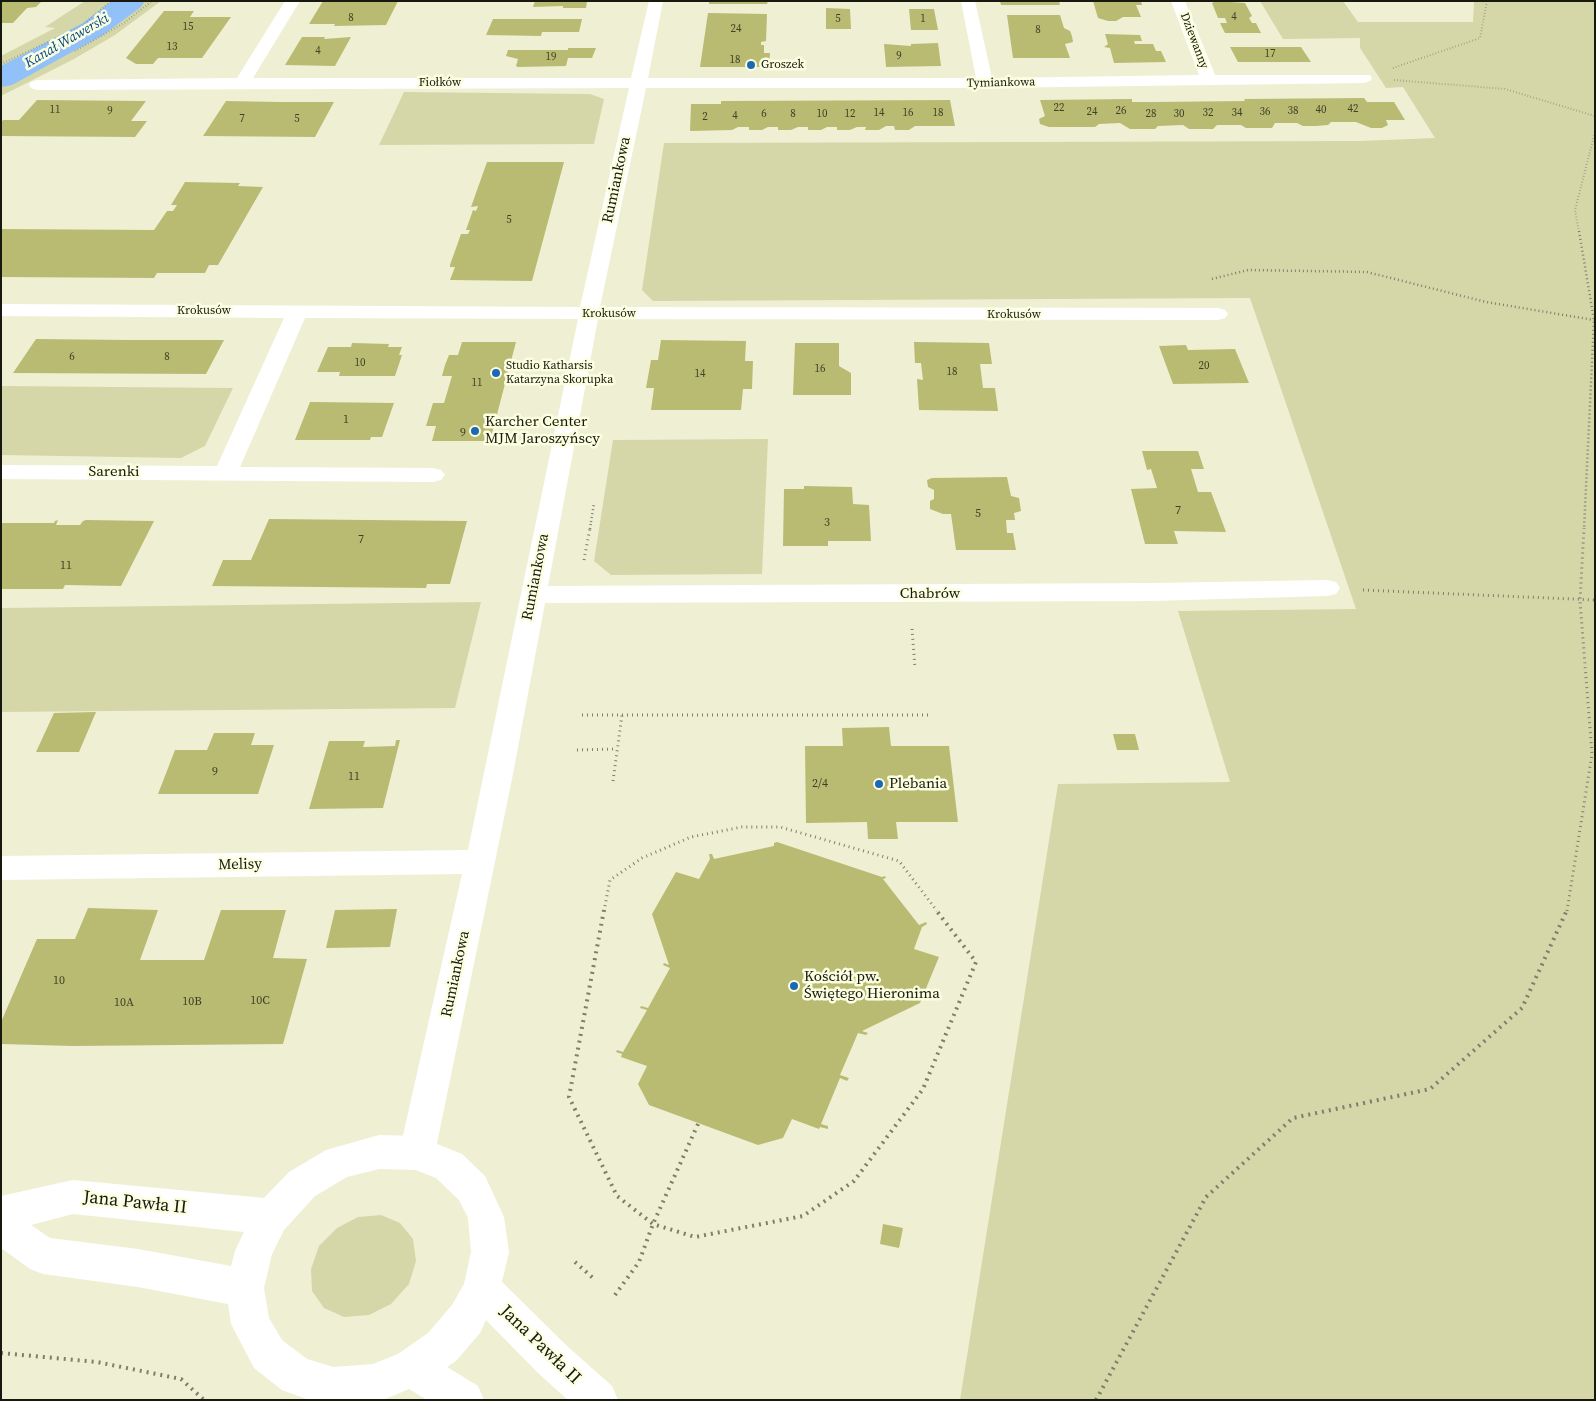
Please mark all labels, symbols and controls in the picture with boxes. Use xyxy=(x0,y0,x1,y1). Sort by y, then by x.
water label: Kanał Wawerski xyxy=(22,10,112,72)
house number: 4 xyxy=(1231,10,1237,24)
house number: 8 xyxy=(348,11,354,25)
street label: Dziewanny xyxy=(1177,11,1211,71)
house number: 5 xyxy=(835,12,841,26)
house number: 1 xyxy=(920,12,926,26)
house number: 15 xyxy=(183,20,193,34)
house number: 24 xyxy=(731,22,741,36)
house number: 8 xyxy=(1035,23,1041,37)
house number: 13 xyxy=(167,40,177,54)
house number: 4 xyxy=(315,44,321,58)
house number: 17 xyxy=(1265,47,1275,61)
house number: 9 xyxy=(896,49,902,63)
house number: 19 xyxy=(546,50,556,64)
house number: 18 xyxy=(730,53,740,67)
place label: Groszek xyxy=(761,58,804,72)
marker: Groszek xyxy=(745,59,757,71)
street label: Tymiankowa xyxy=(967,75,1035,91)
street label: Fiołków xyxy=(419,76,461,90)
house number: 22 xyxy=(1054,101,1064,115)
house number: 42 xyxy=(1348,102,1358,116)
house number: 11 xyxy=(50,103,60,117)
house number: 40 xyxy=(1316,103,1326,117)
house number: 9 xyxy=(107,104,113,118)
house number: 26 xyxy=(1116,104,1126,118)
house number: 38 xyxy=(1288,104,1298,118)
house number: 24 xyxy=(1087,105,1097,119)
house number: 36 xyxy=(1260,105,1270,119)
house number: 14 xyxy=(874,106,884,120)
house number: 16 xyxy=(903,106,913,120)
house number: 18 xyxy=(933,106,943,120)
house number: 32 xyxy=(1203,106,1213,120)
house number: 34 xyxy=(1232,106,1242,120)
house number: 6 xyxy=(761,107,767,121)
house number: 8 xyxy=(790,107,796,121)
house number: 10 xyxy=(817,107,827,121)
house number: 12 xyxy=(845,107,855,121)
house number: 28 xyxy=(1146,107,1156,121)
house number: 30 xyxy=(1174,107,1184,121)
house number: 4 xyxy=(732,109,738,123)
house number: 2 xyxy=(702,110,708,124)
house number: 7 xyxy=(239,112,245,126)
house number: 5 xyxy=(294,112,300,126)
street label: Rumiankowa xyxy=(599,135,635,225)
house number: 5 xyxy=(506,213,512,227)
street label: Krokusów xyxy=(177,304,231,318)
street label: Krokusów xyxy=(582,307,636,321)
street label: Krokusów xyxy=(987,308,1041,322)
house number: 6 xyxy=(69,350,75,364)
house number: 8 xyxy=(164,350,170,364)
house number: 10 xyxy=(355,356,365,370)
place label: Studio Katharsis Katarzyna Skorupka xyxy=(506,359,613,387)
house number: 20 xyxy=(1199,359,1209,373)
house number: 16 xyxy=(815,362,825,376)
house number: 18 xyxy=(947,365,957,379)
marker: Studio Katharsis Katarzyna Skorupka xyxy=(490,367,502,379)
house number: 14 xyxy=(695,367,705,381)
house number: 11 xyxy=(472,376,482,390)
house number: 1 xyxy=(343,413,349,427)
place label: Karcher Center MJM Jaroszyńscy xyxy=(485,413,600,448)
marker: Karcher Center MJM Jaroszyńscy xyxy=(469,425,481,437)
house number: 9 xyxy=(460,426,466,440)
street label: Sarenki xyxy=(89,463,139,481)
house number: 7 xyxy=(1175,504,1181,518)
house number: 5 xyxy=(975,507,981,521)
house number: 3 xyxy=(824,516,830,530)
street label: Rumiankowa xyxy=(519,532,553,622)
house number: 7 xyxy=(358,533,364,547)
house number: 11 xyxy=(60,559,72,573)
street label: Chabrów xyxy=(900,585,960,603)
house number: 9 xyxy=(212,765,218,779)
house number: 11 xyxy=(348,770,360,784)
place label: Plebania xyxy=(889,775,947,793)
house number: 2/4 xyxy=(812,777,828,791)
marker: Plebania xyxy=(873,778,885,790)
street label: Melisy xyxy=(218,856,262,874)
street label: Rumiankowa xyxy=(438,929,474,1019)
place label: Kościół pw. Świętego Hieronima xyxy=(804,968,940,1003)
house number: 10 xyxy=(53,974,65,988)
marker: Kościół pw. Świętego Hieronima xyxy=(788,980,800,992)
house number: 10C xyxy=(250,994,270,1008)
house number: 10B xyxy=(182,995,202,1009)
house number: 10A xyxy=(114,996,134,1010)
street label: Jana Pawła II xyxy=(82,1187,188,1219)
street label: Jana Pawła II xyxy=(495,1301,585,1389)

